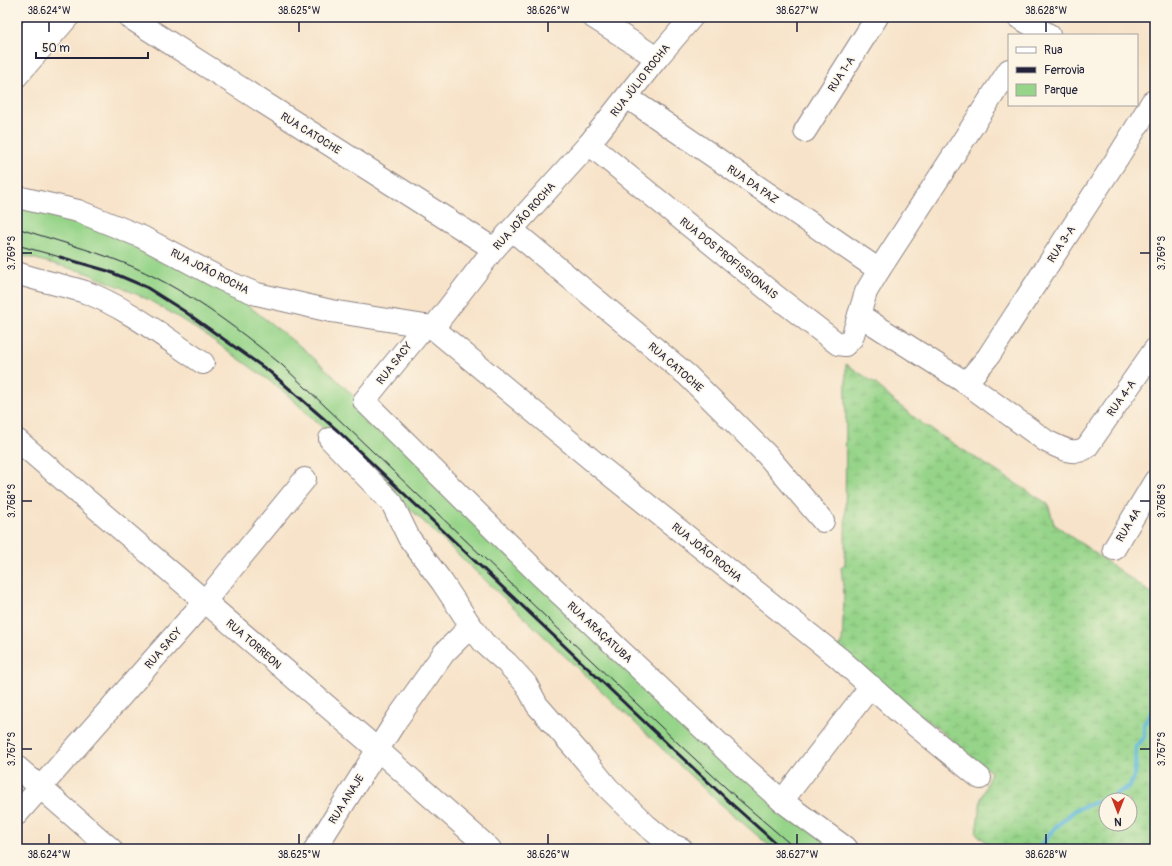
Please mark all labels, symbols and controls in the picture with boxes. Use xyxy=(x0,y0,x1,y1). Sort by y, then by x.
text: 38.624°W xyxy=(28,5,71,17)
text: 38.625°W xyxy=(278,5,321,17)
text: 38.626°W xyxy=(527,5,570,17)
text: 38.627°W xyxy=(776,5,819,17)
text: 38.628°W xyxy=(1025,5,1068,17)
scale bar xyxy=(36,34,148,60)
legend xyxy=(1008,34,1138,106)
text: 50 m xyxy=(42,41,70,56)
street label: RUA JÚLIO ROCHA xyxy=(608,41,673,119)
text: Rua xyxy=(1044,43,1063,58)
street label: RUA 1-A xyxy=(825,54,858,94)
text: Ferrovia xyxy=(1044,63,1085,78)
text: Parque xyxy=(1044,83,1078,98)
street label: RUA CATOCHE xyxy=(278,110,344,157)
street label: RUA DA PAZ xyxy=(725,162,781,207)
street label: RUA JOÃO ROCHA xyxy=(491,180,558,253)
street label: RUA DOS PROFISSIONAIS xyxy=(677,215,780,302)
street label: RUA 3-A xyxy=(1045,223,1078,265)
text: 3.769°S xyxy=(6,236,18,270)
text: 3.769°S xyxy=(1156,236,1168,270)
street label: RUA JOÃO ROCHA xyxy=(168,246,251,297)
street label: RUA SACY xyxy=(374,339,415,387)
street label: RUA CATOCHE xyxy=(645,340,706,395)
street label: RUA 4-A xyxy=(1104,378,1139,419)
text: 3.768°S xyxy=(6,484,18,518)
text: 3.768°S xyxy=(1156,484,1168,518)
street label: RUA 4A xyxy=(1113,506,1143,544)
street label: RUA JOÃO ROCHA xyxy=(669,520,744,585)
street label: RUA ARAÇATUBA xyxy=(565,599,635,666)
street label: RUA TORREON xyxy=(223,617,284,672)
street label: RUA SACY xyxy=(142,625,185,671)
text: 3.767°S xyxy=(6,732,18,766)
text: 3.767°S xyxy=(1156,732,1168,766)
street label: RUA ANAJE xyxy=(326,772,367,826)
north arrow xyxy=(1098,792,1138,832)
text: N xyxy=(1114,815,1122,828)
text: 38.624°W xyxy=(28,849,71,861)
text: 38.625°W xyxy=(278,849,321,861)
text: 38.626°W xyxy=(527,849,570,861)
text: 38.627°W xyxy=(776,849,819,861)
text: 38.628°W xyxy=(1025,849,1068,861)

